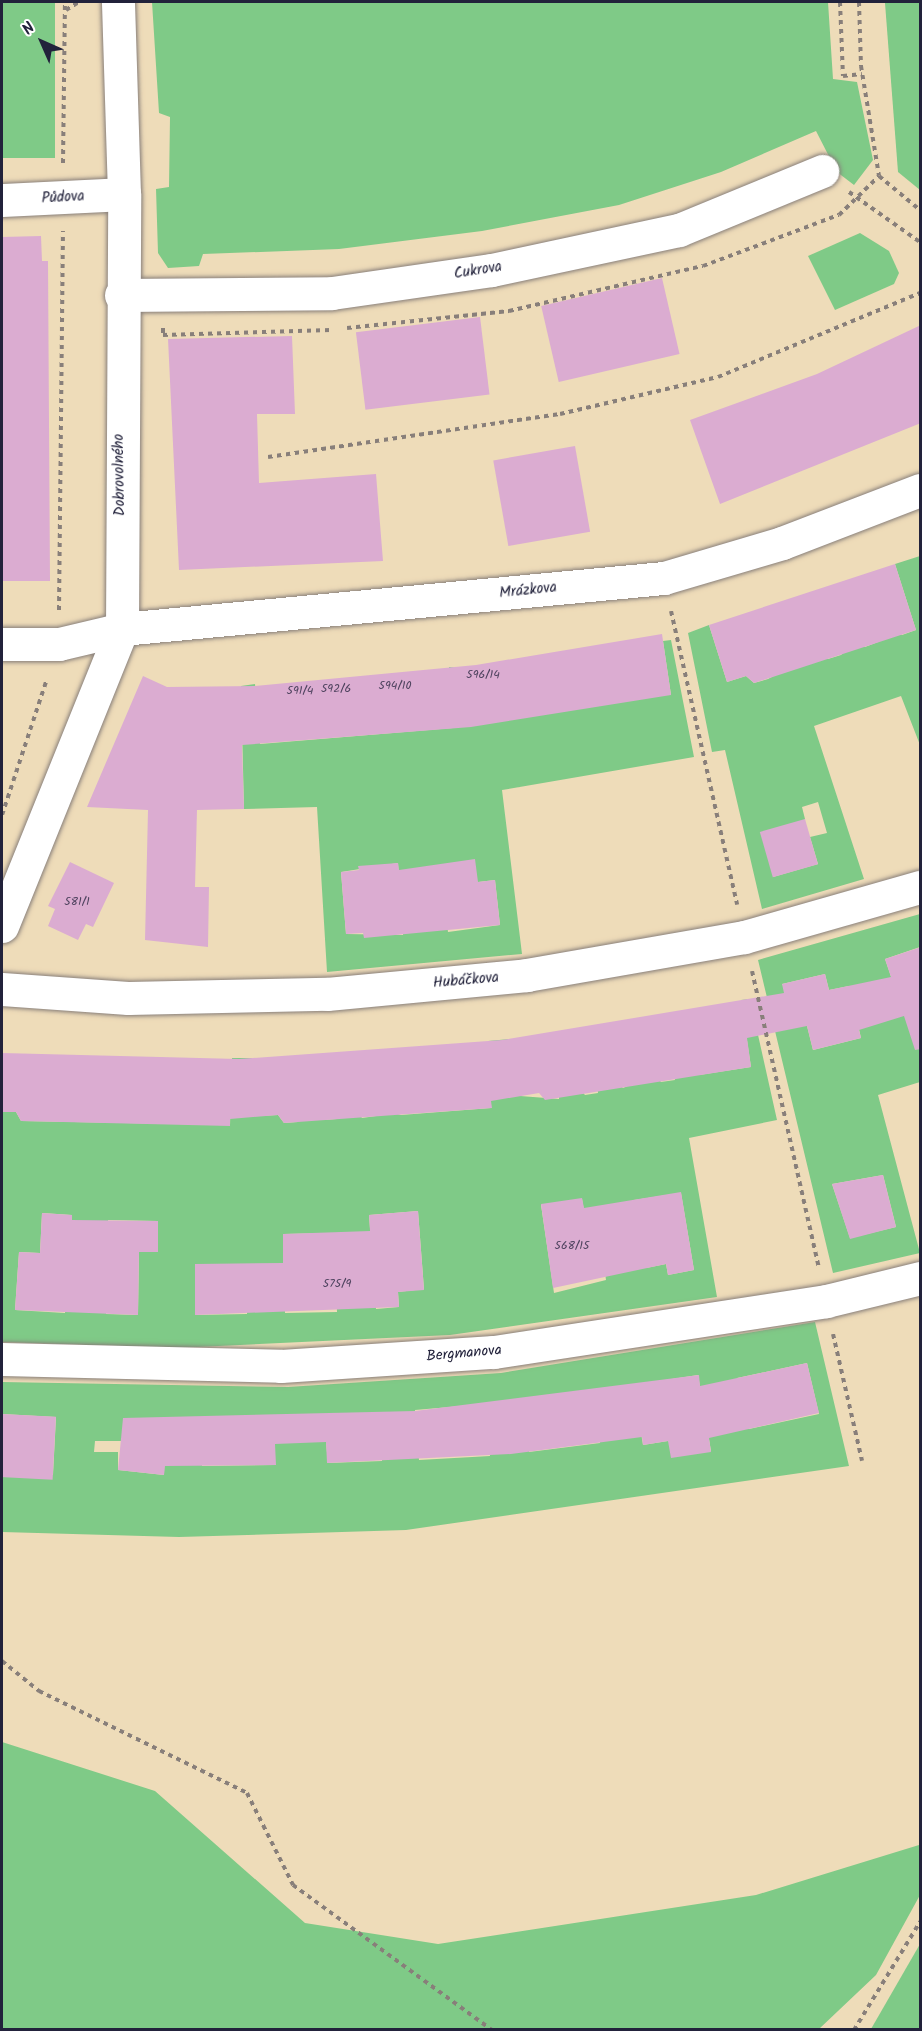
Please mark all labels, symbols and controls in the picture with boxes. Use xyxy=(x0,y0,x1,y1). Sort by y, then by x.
north arrow xyxy=(12,12,72,72)
text: N xyxy=(16,17,41,41)
street label: Půdova xyxy=(41,188,85,208)
street label: Cukrova xyxy=(453,258,503,284)
street label: Dobrovolného xyxy=(110,434,130,516)
street label: Mrázkova xyxy=(498,579,558,603)
house number: 596/14 xyxy=(466,668,500,682)
house number: 594/10 xyxy=(379,679,411,693)
house number: 592/6 xyxy=(321,682,351,696)
house number: 591/4 xyxy=(287,684,313,698)
house number: 581/1 xyxy=(64,895,90,909)
street label: Hubáčkova xyxy=(432,969,500,993)
house number: 568/15 xyxy=(555,1239,589,1253)
house number: 575/9 xyxy=(323,1277,351,1291)
street label: Bergmanova xyxy=(426,1342,502,1366)

